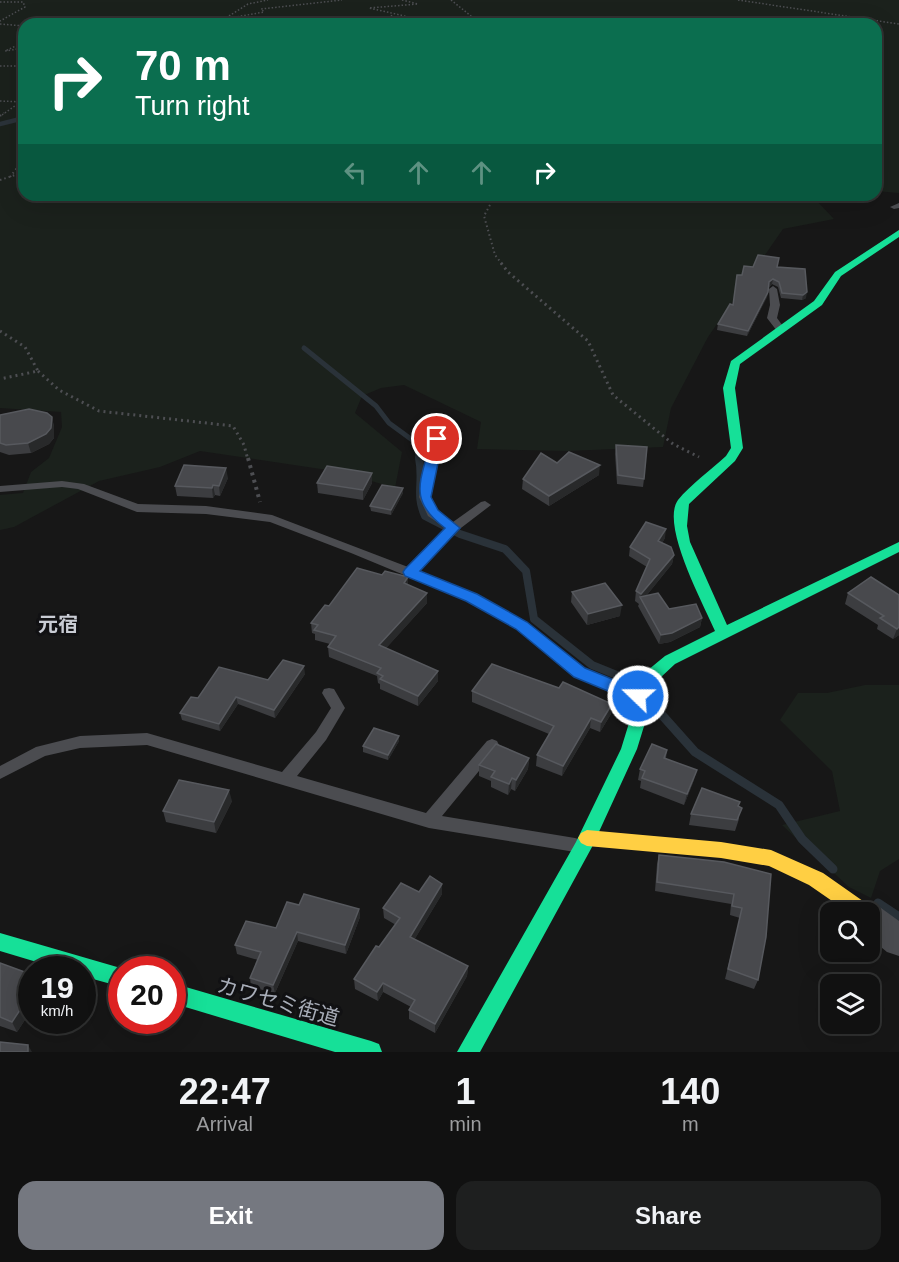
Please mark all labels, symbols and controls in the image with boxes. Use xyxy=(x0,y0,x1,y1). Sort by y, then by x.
icon: right xyxy=(36,42,114,120)
text: 70 m xyxy=(135,42,231,89)
text: Turn right xyxy=(135,91,250,121)
icon: left xyxy=(339,156,372,189)
icon: ahead xyxy=(402,156,435,189)
icon: ahead xyxy=(465,156,498,189)
icon: right xyxy=(528,156,561,189)
pin xyxy=(411,413,462,464)
icon: arrive xyxy=(420,422,453,455)
district label: 元宿 xyxy=(38,613,78,635)
position arrow xyxy=(606,664,670,728)
map controls xyxy=(820,902,880,1034)
button: search xyxy=(820,902,880,962)
speed limit sign: 20 xyxy=(108,956,186,1034)
text: 19 xyxy=(40,971,74,1004)
street label: カワセミ街道 xyxy=(214,973,342,1030)
button: layers xyxy=(820,974,880,1034)
text: km/h xyxy=(41,1002,73,1019)
text: 22:47 xyxy=(179,1071,271,1112)
text: 1 xyxy=(455,1071,475,1112)
text: 140 xyxy=(660,1071,720,1112)
text: Arrival xyxy=(196,1113,253,1135)
text: min xyxy=(449,1113,482,1135)
text: m xyxy=(682,1113,699,1135)
button: Exit xyxy=(18,1181,444,1250)
button: Share xyxy=(456,1181,881,1250)

